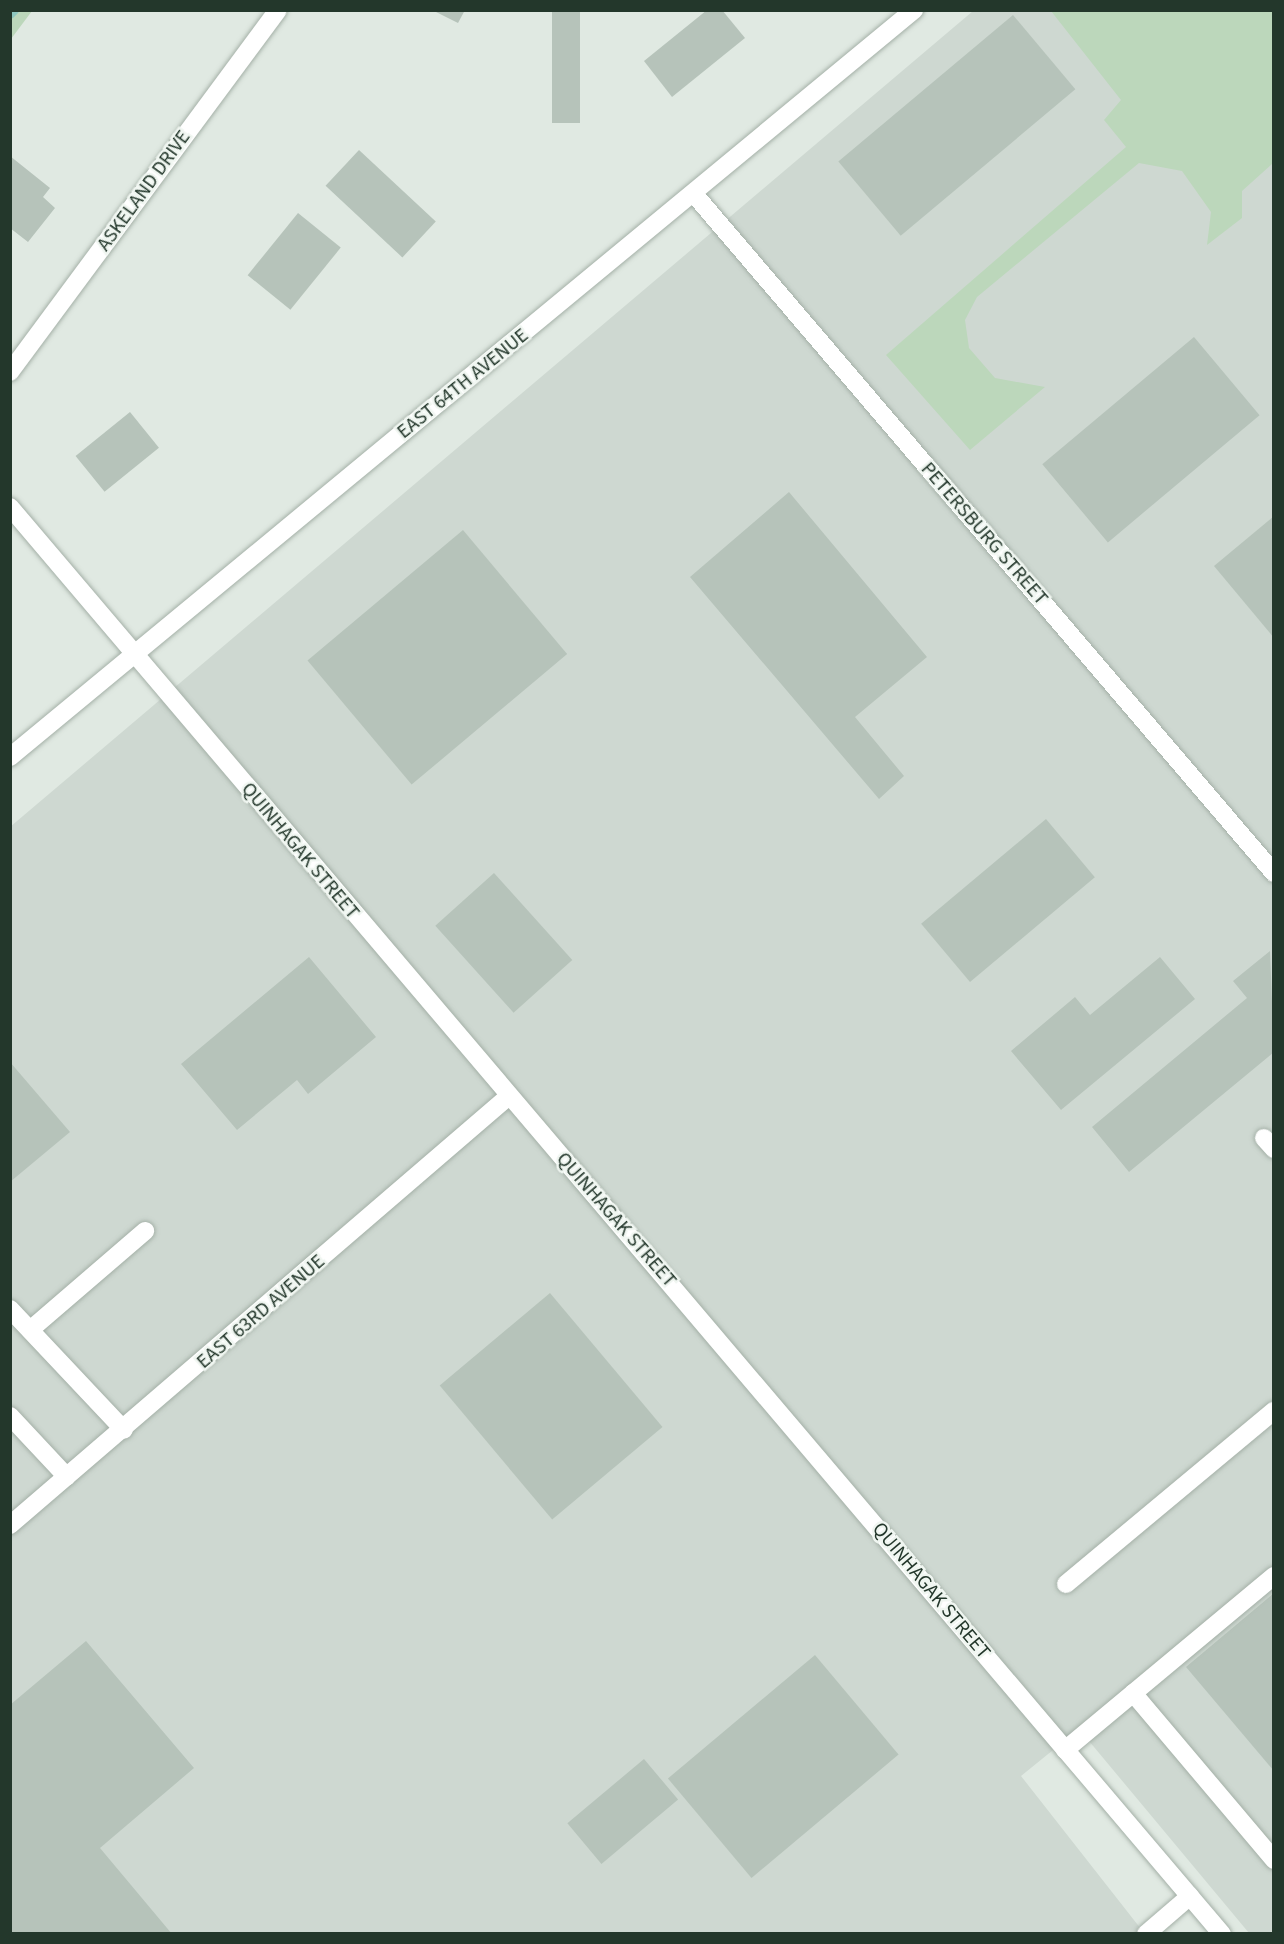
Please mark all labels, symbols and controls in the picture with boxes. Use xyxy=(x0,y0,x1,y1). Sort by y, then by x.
street label: ASKELAND DRIVE xyxy=(92,126,196,256)
street label: EAST 64TH AVENUE xyxy=(393,324,533,444)
street label: PETERSBURG STREET xyxy=(915,458,1053,610)
street label: QUINHAGAK STREET xyxy=(236,778,364,924)
street label: QUINHAGAK STREET xyxy=(551,1148,681,1292)
street label: EAST 63RD AVENUE xyxy=(192,1250,330,1374)
street label: QUINHAGAK STREET xyxy=(867,1518,995,1664)

